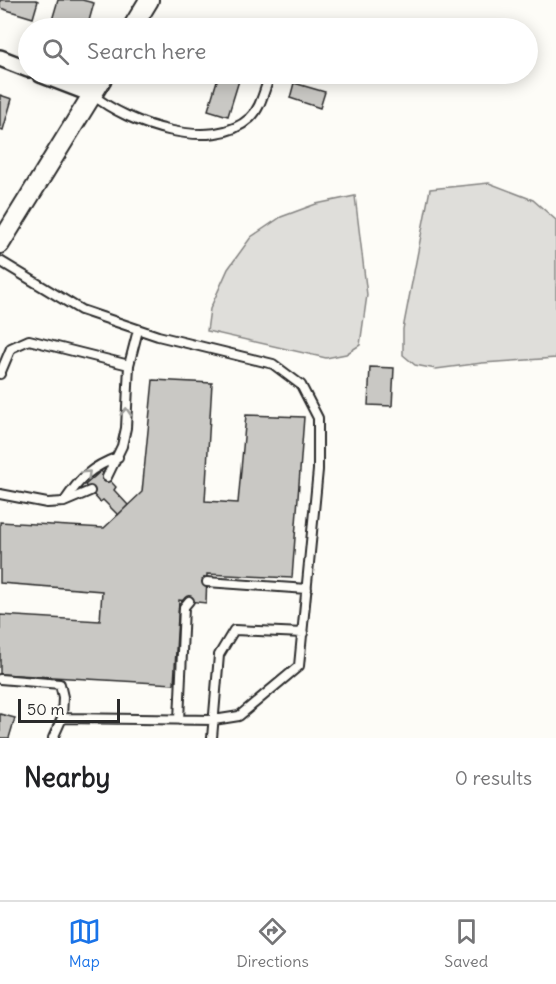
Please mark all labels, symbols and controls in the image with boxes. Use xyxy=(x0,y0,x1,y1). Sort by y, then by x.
search box xyxy=(18,18,538,84)
icon: search xyxy=(39,35,72,68)
text: Search here xyxy=(87,37,206,65)
one-way arrow xyxy=(120,407,133,416)
one-way arrow xyxy=(80,471,91,482)
scale bar xyxy=(18,696,120,724)
text: 50 m xyxy=(27,699,65,719)
text: Nearby xyxy=(24,761,110,794)
text: 0 results xyxy=(455,765,532,790)
tab: Map xyxy=(68,915,101,971)
tab: Directions xyxy=(236,915,309,971)
tab: Saved xyxy=(444,915,488,971)

